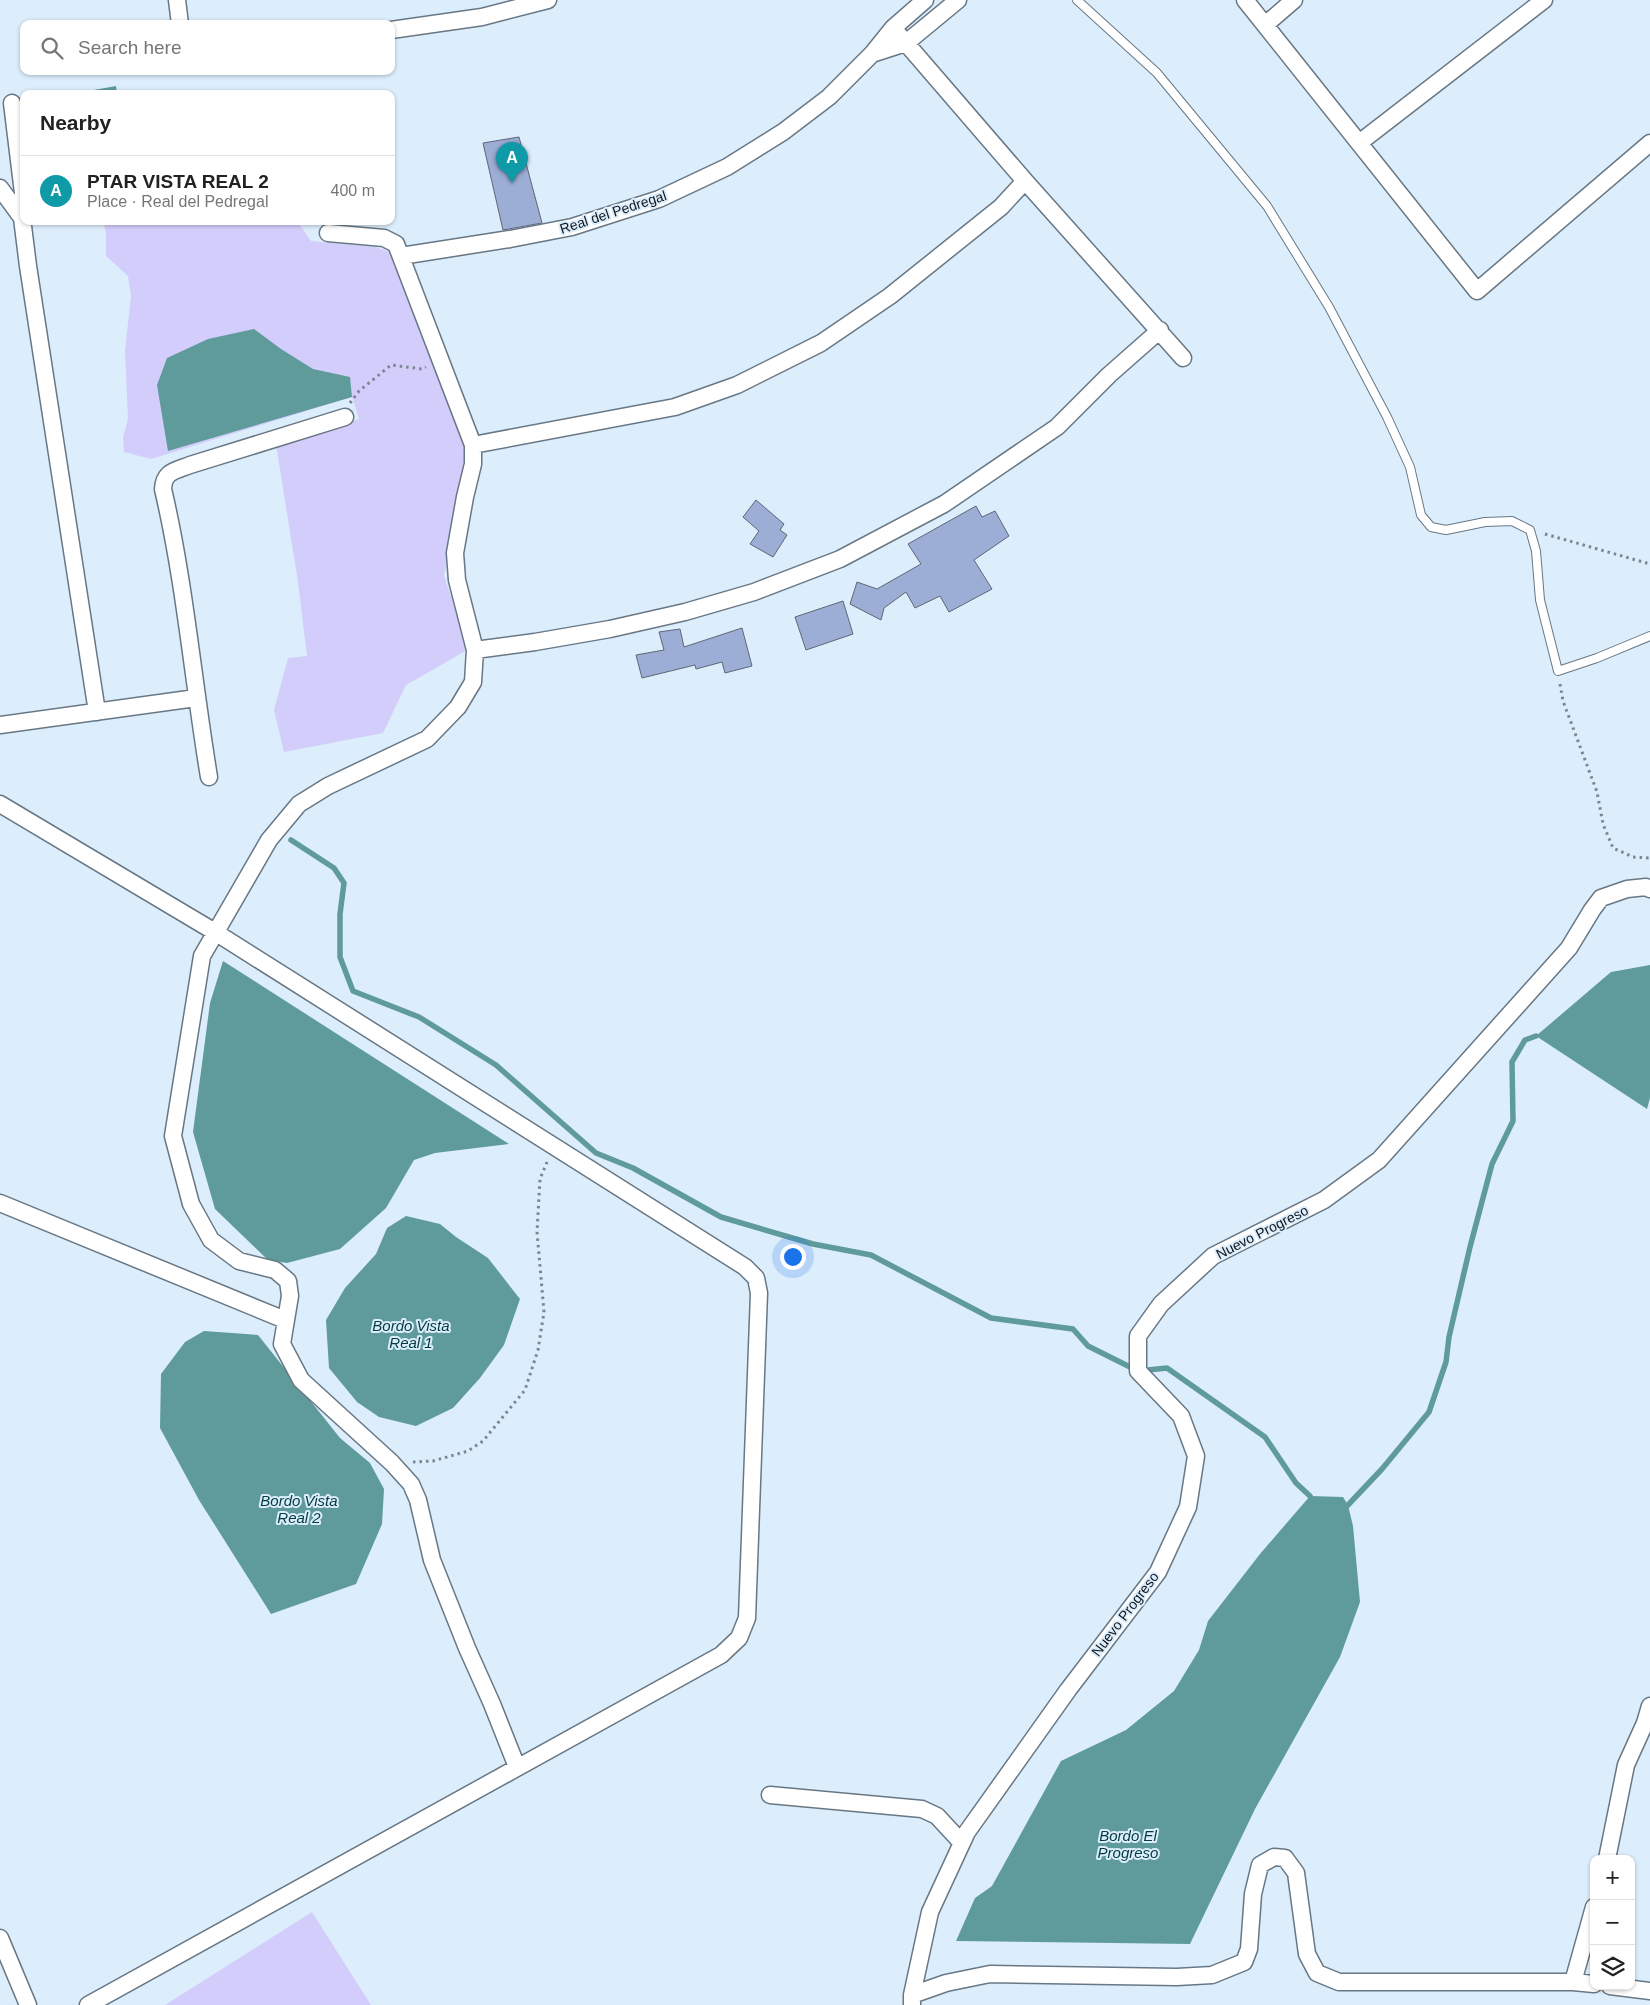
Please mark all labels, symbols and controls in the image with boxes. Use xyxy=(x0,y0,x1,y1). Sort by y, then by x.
search box xyxy=(20,20,395,75)
icon: search xyxy=(38,34,66,62)
text: Search here xyxy=(78,37,182,58)
text: Nearby xyxy=(40,111,111,134)
pin: A xyxy=(496,142,528,183)
text: PTAR VISTA REAL 2 xyxy=(87,171,269,192)
text: A xyxy=(50,182,62,199)
text: 400 m xyxy=(331,182,375,199)
street label: Real del Pedregal xyxy=(558,187,668,237)
text: Place · Real del Pedregal xyxy=(87,193,268,210)
street label: Nuevo Progreso xyxy=(1213,1202,1311,1262)
your location xyxy=(780,1244,806,1270)
water label: Bordo Vista Real 1 xyxy=(372,1317,450,1351)
water label: Bordo Vista Real 2 xyxy=(260,1492,338,1526)
street label: Nuevo Progreso xyxy=(1088,1569,1162,1659)
water label: Bordo El Progreso xyxy=(1098,1827,1158,1861)
map controls xyxy=(1590,1855,1635,1990)
button: + xyxy=(1590,1855,1635,1900)
button: − xyxy=(1590,1900,1635,1945)
button: layers xyxy=(1590,1945,1635,1990)

